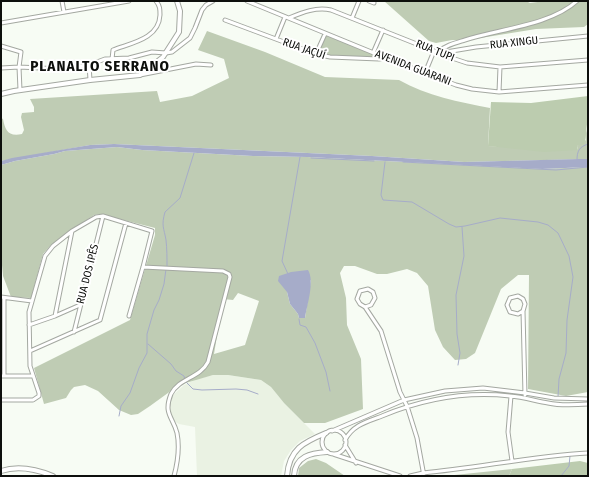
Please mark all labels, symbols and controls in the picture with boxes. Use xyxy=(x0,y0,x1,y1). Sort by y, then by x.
street label: RUA XINGU xyxy=(489,34,539,52)
street label: RUA JAÇUÍ xyxy=(281,36,327,62)
street label: RUA TUPI xyxy=(414,37,456,65)
street label: AVENIDA GUARANI xyxy=(373,47,453,89)
district label: PLANALTO SERRANO xyxy=(30,58,170,76)
street label: RUA DOS IPÊS xyxy=(74,243,102,305)

